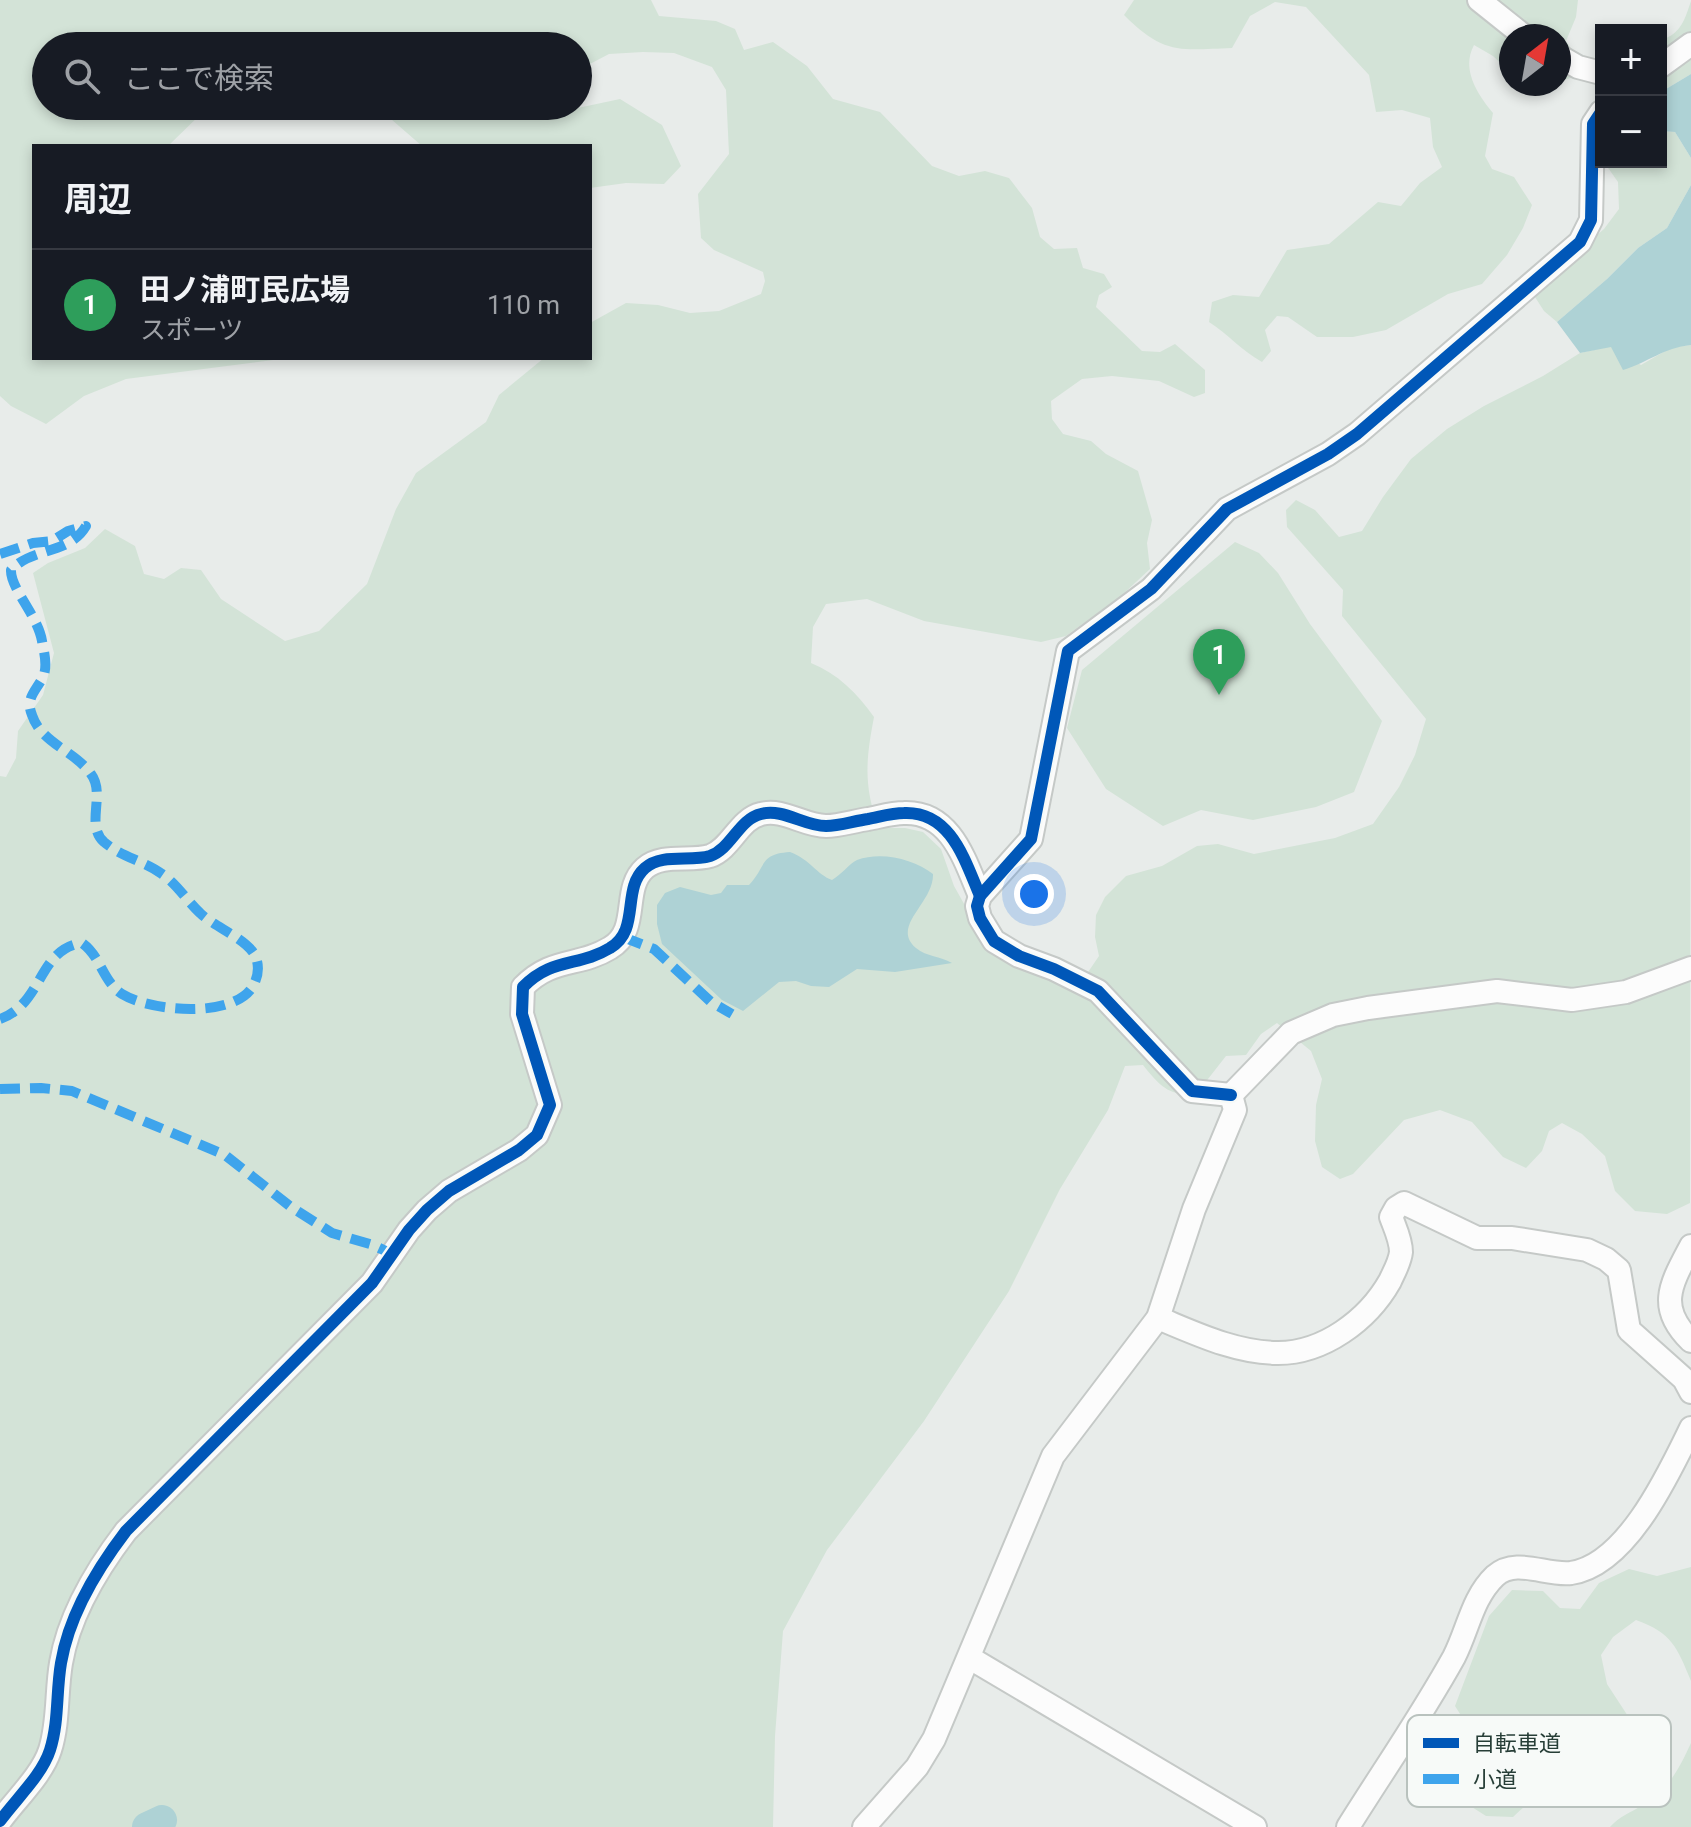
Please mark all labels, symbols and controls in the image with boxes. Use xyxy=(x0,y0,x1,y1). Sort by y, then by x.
north arrow xyxy=(1499,24,1571,96)
map controls xyxy=(1595,24,1667,168)
button: + xyxy=(1595,24,1667,96)
search box xyxy=(32,32,592,120)
icon: search xyxy=(60,54,104,98)
text: ここで検索 xyxy=(124,61,274,96)
button: − xyxy=(1595,96,1667,168)
text: 周辺 xyxy=(64,179,132,219)
text: 田ノ浦町民広場 xyxy=(140,272,350,307)
text: 1 xyxy=(83,290,97,320)
text: 110 m xyxy=(487,290,560,320)
text: スポーツ xyxy=(140,315,243,345)
pin: 1 xyxy=(1193,629,1245,695)
your location xyxy=(1014,874,1054,914)
legend xyxy=(1407,1715,1671,1807)
text: 自転車道 xyxy=(1473,1731,1561,1756)
text: 小道 xyxy=(1473,1767,1517,1792)

